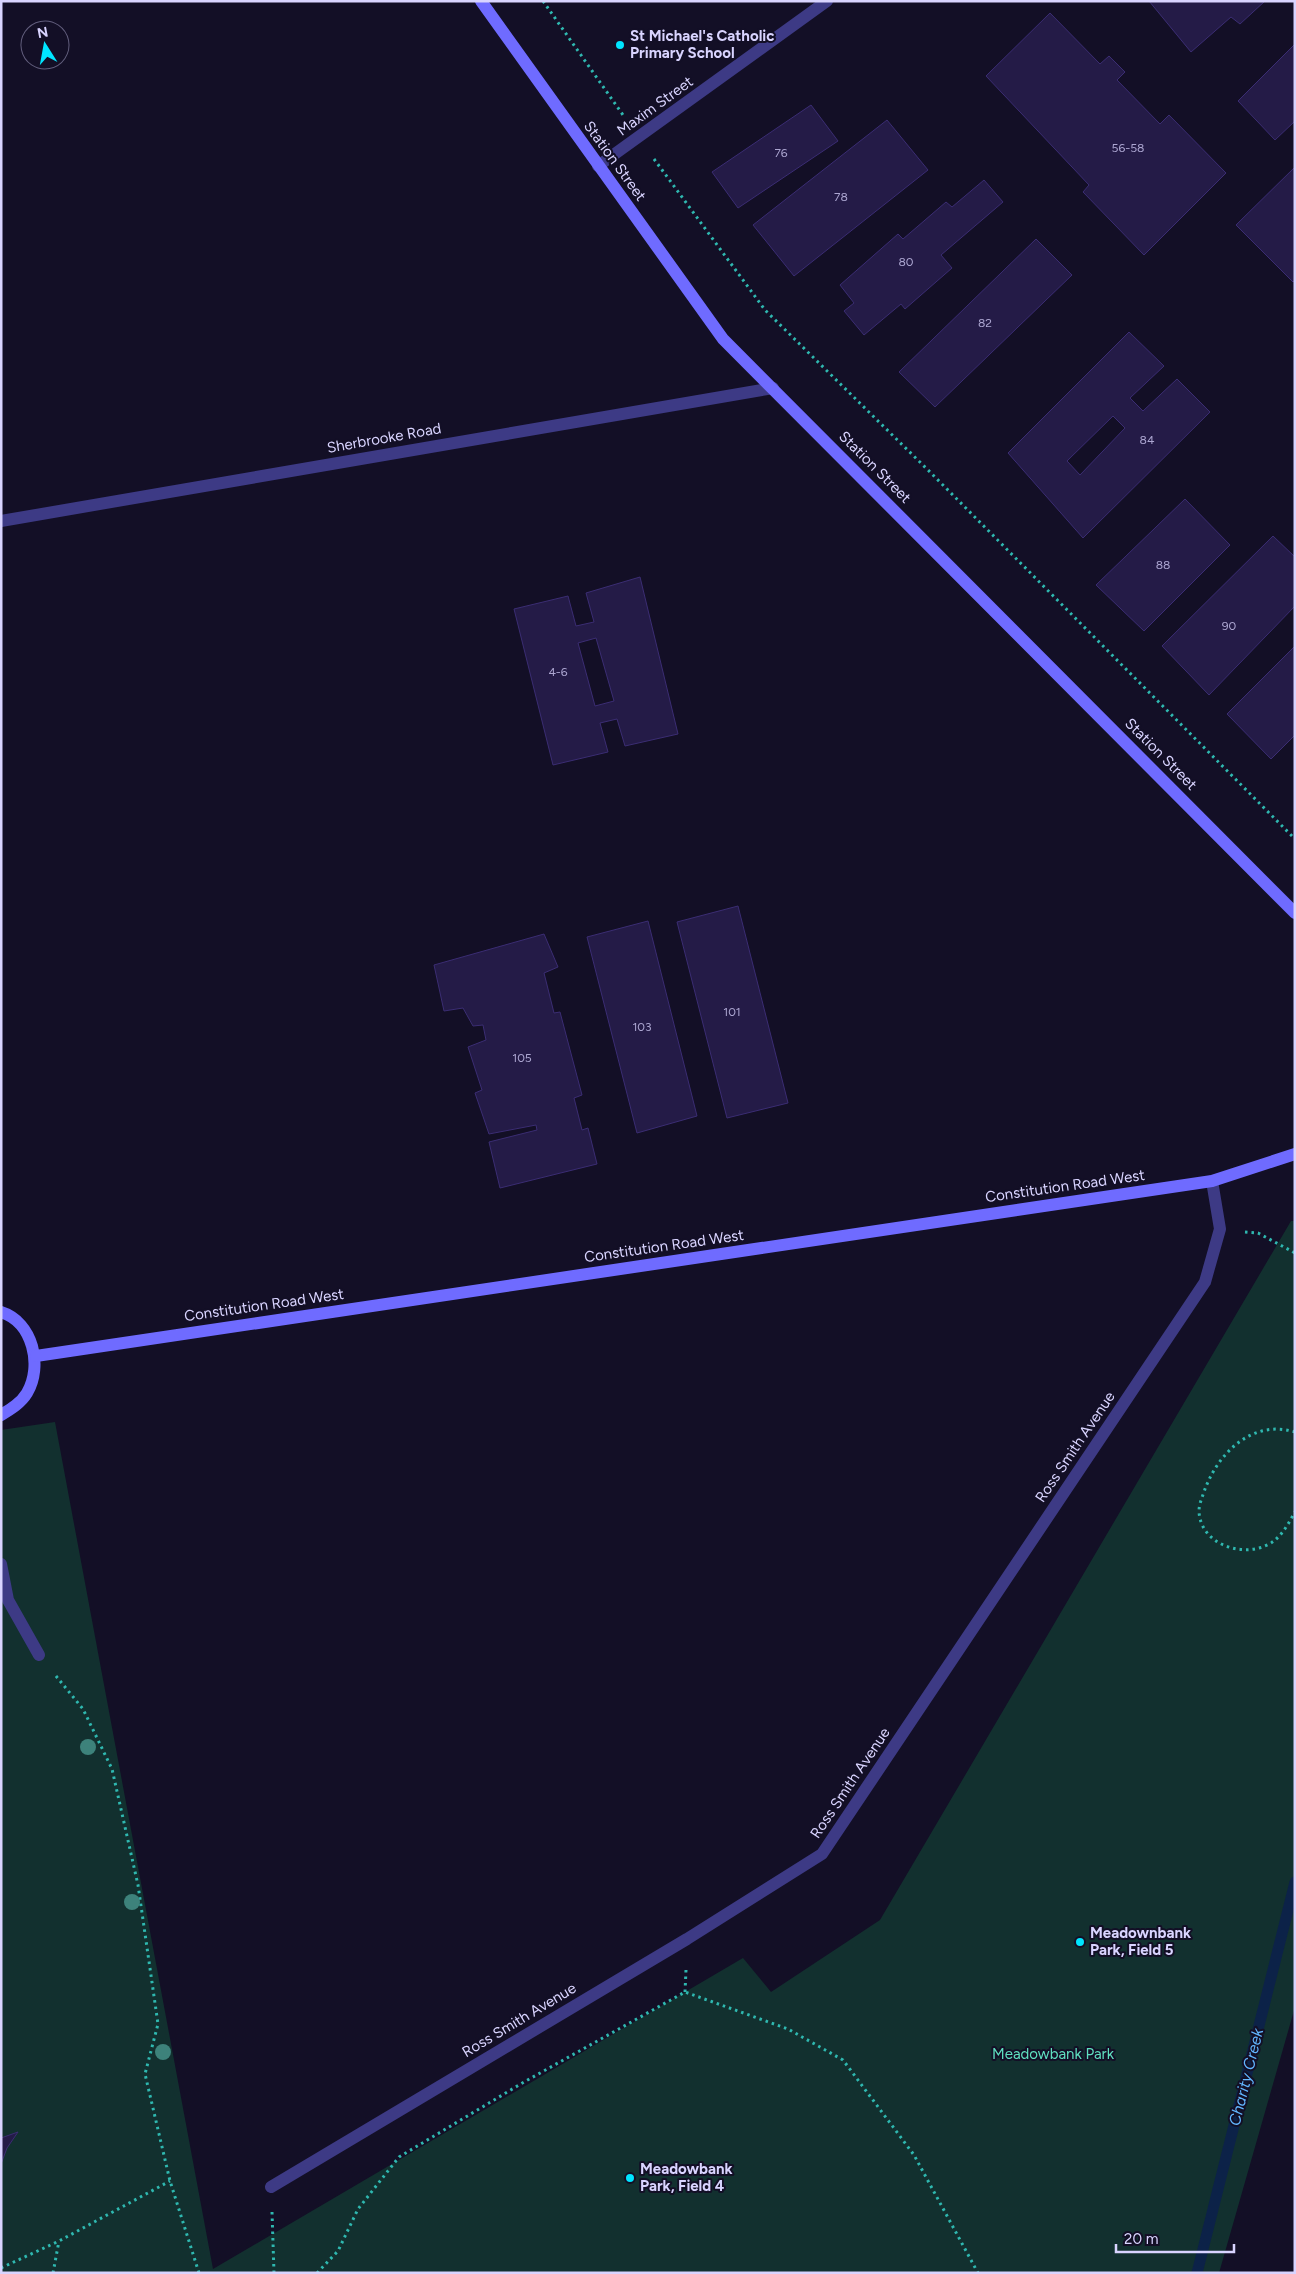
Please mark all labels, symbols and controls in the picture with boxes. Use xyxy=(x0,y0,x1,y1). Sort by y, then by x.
north arrow xyxy=(20,20,70,70)
text: N xyxy=(36,23,50,42)
place label: St Michael's Catholic Primary School xyxy=(630,27,774,62)
marker: St Michael's Catholic Primary School xyxy=(614,39,626,51)
street label: Maxim Street xyxy=(614,72,697,140)
street label: Station Street xyxy=(580,118,650,205)
house number: 56-58 xyxy=(1112,141,1144,155)
house number: 76 xyxy=(774,146,788,160)
house number: 78 xyxy=(834,190,848,204)
house number: 80 xyxy=(898,255,914,269)
house number: 82 xyxy=(978,316,992,330)
street label: Sherbrooke Road xyxy=(325,419,443,457)
street label: Station Street xyxy=(835,427,915,507)
house number: 84 xyxy=(1140,433,1155,447)
house number: 88 xyxy=(1156,558,1170,572)
house number: 90 xyxy=(1222,619,1237,633)
house number: 4-6 xyxy=(548,665,568,679)
street label: Station Street xyxy=(1121,714,1201,794)
house number: 101 xyxy=(723,1005,741,1019)
house number: 103 xyxy=(632,1020,652,1034)
house number: 105 xyxy=(512,1051,532,1065)
street label: Constitution Road West xyxy=(984,1166,1146,1206)
street label: Constitution Road West xyxy=(583,1226,745,1266)
street label: Constitution Road West xyxy=(183,1285,345,1325)
street label: Ross Smith Avenue xyxy=(1031,1388,1119,1506)
street label: Ross Smith Avenue xyxy=(806,1724,894,1842)
place label: Meadownbank Park, Field 5 xyxy=(1090,1924,1191,1959)
marker: Meadownbank Park, Field 5 xyxy=(1074,1936,1086,1948)
street label: Ross Smith Avenue xyxy=(459,1979,579,2061)
water label: Charity Creek xyxy=(1225,2025,1268,2128)
park label: Meadowbank Park xyxy=(992,2045,1115,2063)
place label: Meadowbank Park, Field 4 xyxy=(640,2160,733,2195)
marker: Meadowbank Park, Field 4 xyxy=(624,2172,636,2184)
scale bar xyxy=(1116,2222,1234,2254)
text: 20 m xyxy=(1124,2230,1158,2248)

